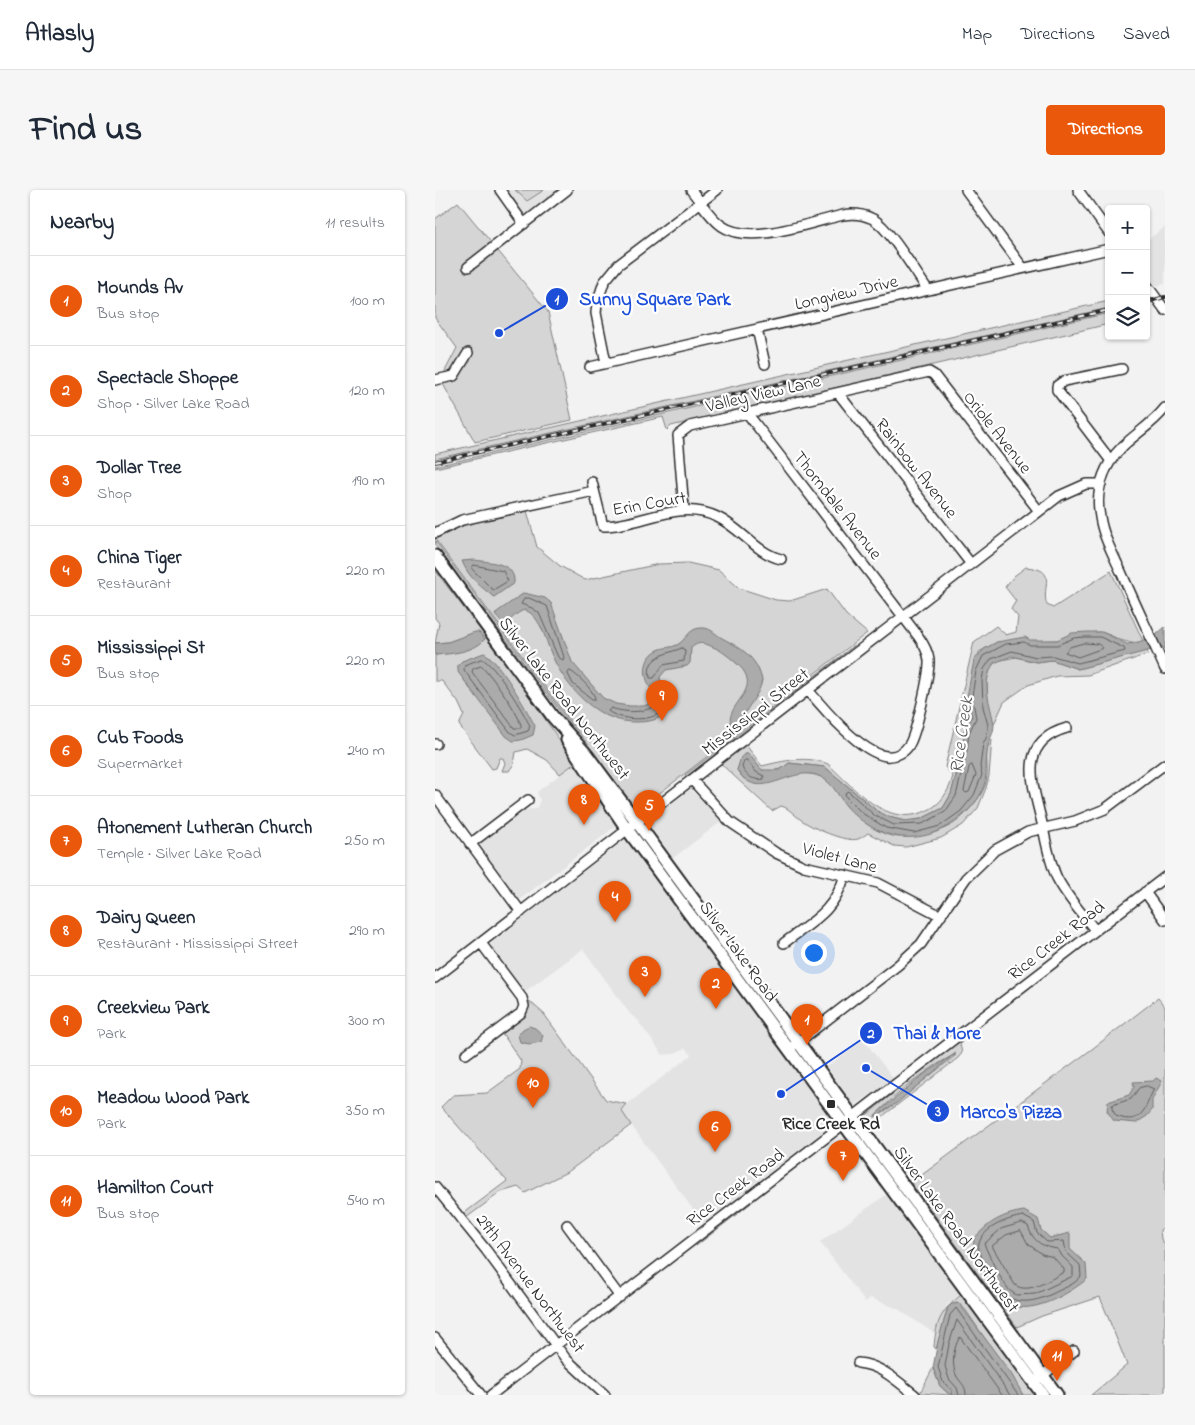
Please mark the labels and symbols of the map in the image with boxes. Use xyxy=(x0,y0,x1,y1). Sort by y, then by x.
street label: Longview Drive xyxy=(792,269,902,319)
callout: Sunny Square Park xyxy=(544,282,741,316)
text: Sunny Square Park xyxy=(579,287,732,316)
text: 1 xyxy=(555,289,560,311)
street label: Valley View Lane xyxy=(703,369,824,421)
street label: Oriole Avenue xyxy=(956,386,1038,481)
street label: Rainbow Avenue xyxy=(868,414,963,526)
street label: Thorndale Avenue xyxy=(786,446,888,567)
street label: Erin Court xyxy=(611,486,688,524)
street label: Silver Lake Road Northwest xyxy=(491,612,635,786)
street label: Mississippi Street xyxy=(697,662,815,763)
pin: 9 xyxy=(646,680,678,721)
water label: Rice Creek xyxy=(944,695,981,775)
pin: 8 xyxy=(568,784,600,825)
pin: 5 xyxy=(633,790,665,831)
street label: Violet Lane xyxy=(798,836,881,882)
pin: 4 xyxy=(599,881,631,922)
street label: Rice Creek Road xyxy=(1003,895,1111,988)
street label: Silver Lake Road xyxy=(692,896,783,1008)
your location xyxy=(801,940,827,966)
pin: 3 xyxy=(629,956,661,997)
pin: 2 xyxy=(700,968,732,1009)
pin: 1 xyxy=(791,1004,823,1045)
callout: Thai & More xyxy=(858,1016,991,1050)
text: Thai & More xyxy=(893,1021,981,1048)
text: 2 xyxy=(866,1023,875,1045)
pin: 10 xyxy=(517,1067,549,1108)
callout: Marco's Pizza xyxy=(925,1094,1072,1128)
marker: Rice Creek Rd xyxy=(825,1098,837,1110)
text: Marco's Pizza xyxy=(960,1100,1062,1127)
text: 3 xyxy=(934,1101,941,1123)
pin: 6 xyxy=(699,1111,731,1152)
place label: Rice Creek Rd xyxy=(782,1112,881,1138)
pin: 7 xyxy=(827,1140,859,1181)
street label: Silver Lake Road Northwest xyxy=(886,1141,1025,1319)
street label: Rice Creek Road xyxy=(682,1143,791,1234)
street label: 29th Avenue Northwest xyxy=(468,1209,591,1359)
pin: 11 xyxy=(1041,1340,1073,1381)

